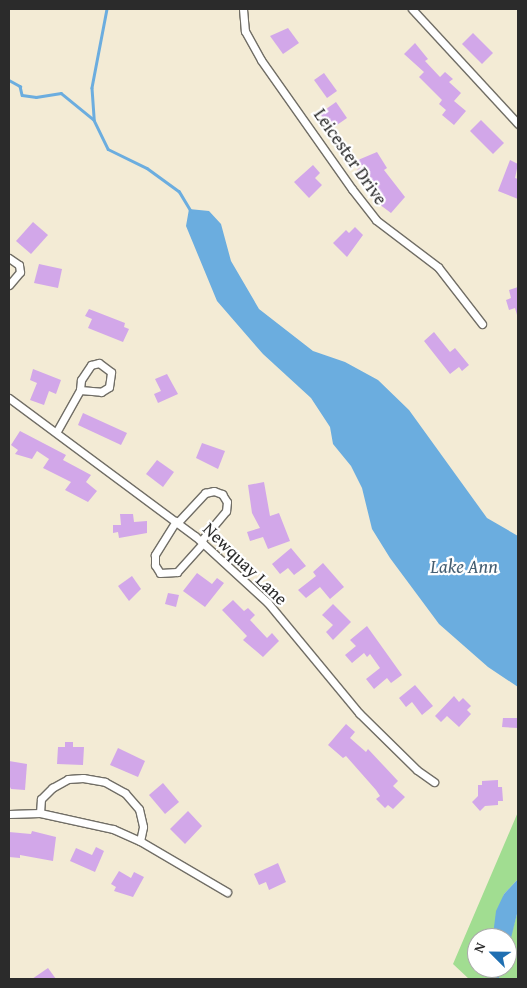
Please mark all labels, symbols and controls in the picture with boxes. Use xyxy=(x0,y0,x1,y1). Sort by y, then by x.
street label: Leicester Drive xyxy=(309,105,391,209)
street label: Newquay Lane xyxy=(198,518,292,610)
water label: Lake Ann xyxy=(430,556,498,578)
north arrow xyxy=(467,928,517,978)
text: N xyxy=(468,939,490,956)

